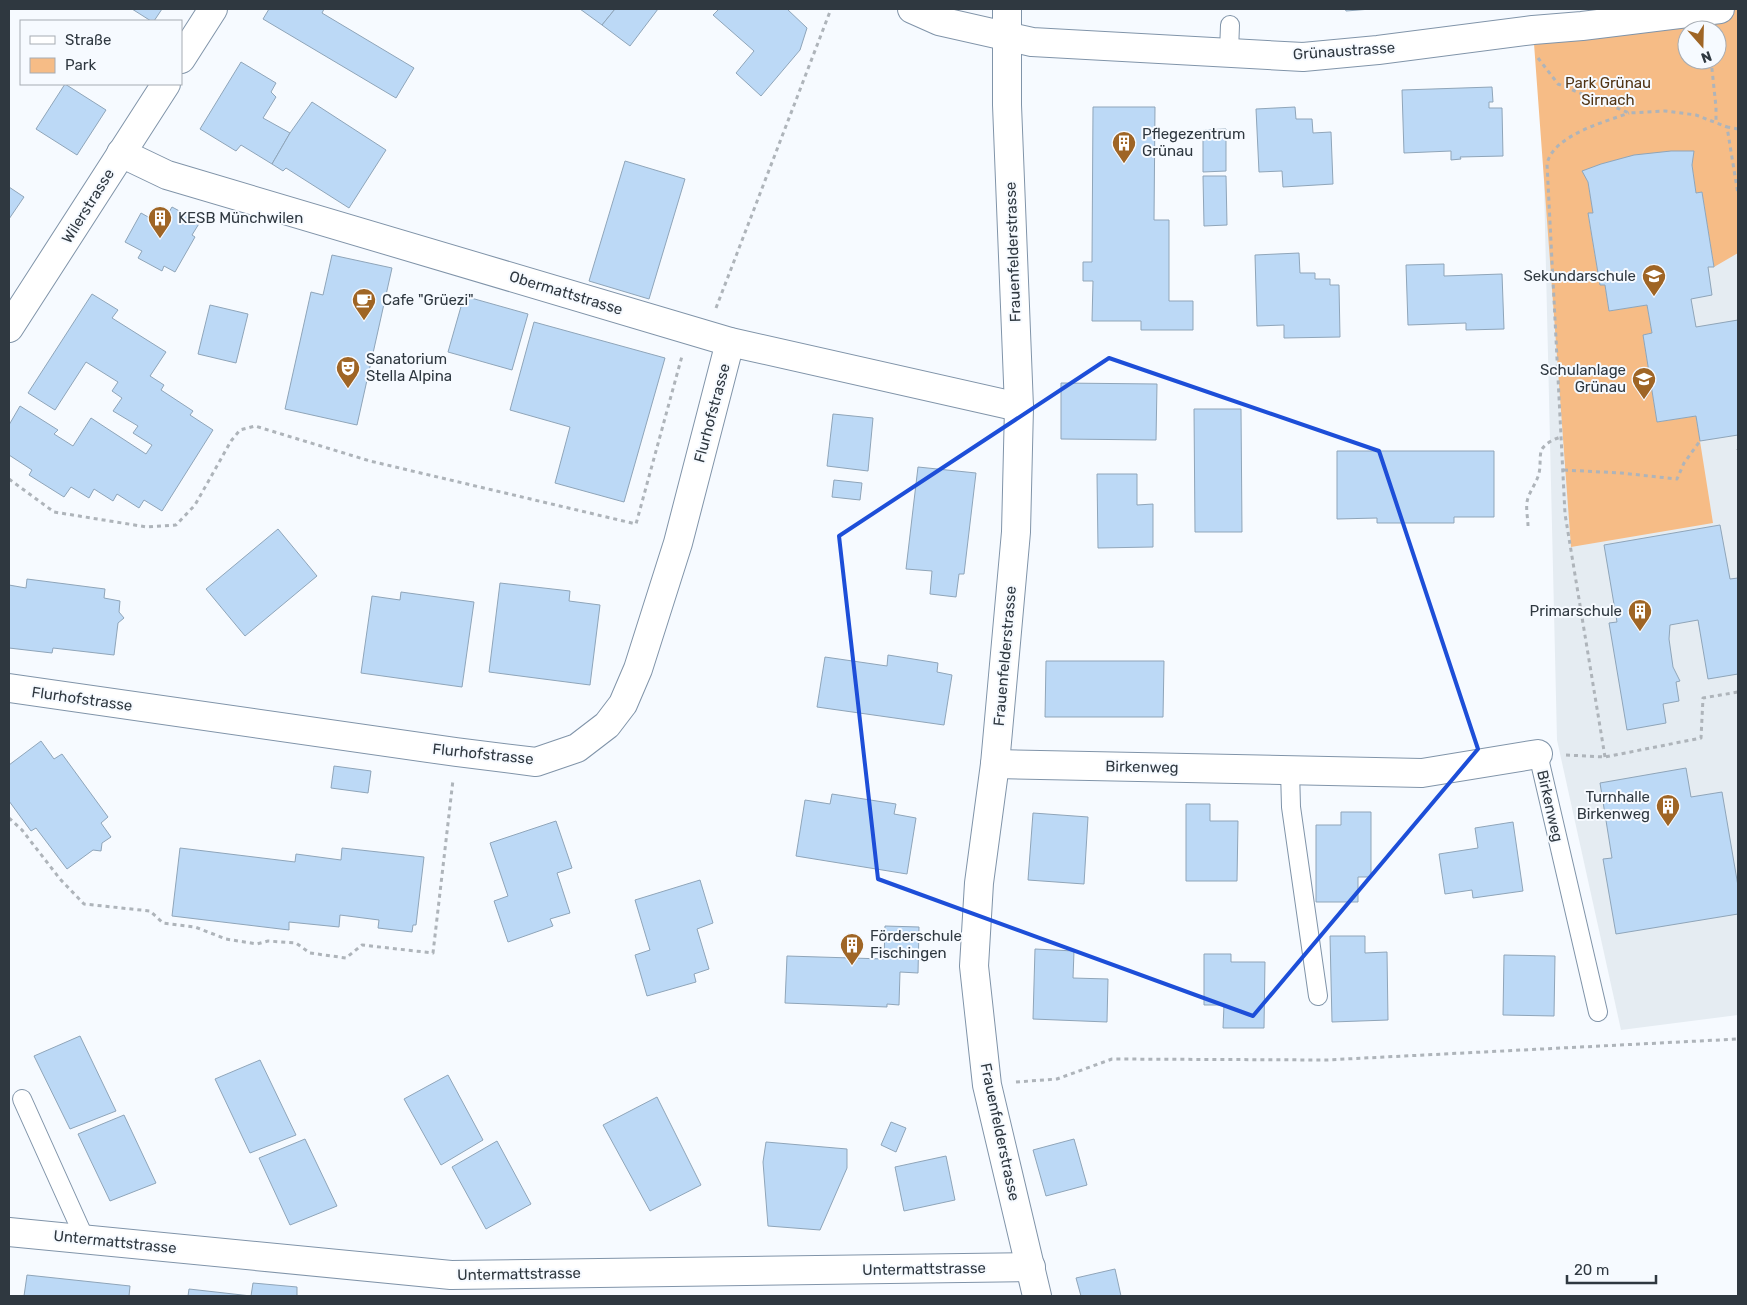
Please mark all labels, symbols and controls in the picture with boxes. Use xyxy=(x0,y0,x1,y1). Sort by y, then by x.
legend xyxy=(20,20,182,85)
north arrow xyxy=(1677,20,1727,70)
text: Straße xyxy=(65,31,111,49)
street label: Grünaustrasse xyxy=(1292,38,1396,64)
text: N xyxy=(1699,47,1714,66)
text: Park xyxy=(65,56,96,74)
park label: Park Grünau Sirnach xyxy=(1565,74,1651,109)
place label: Pflegezentrum Grünau xyxy=(1142,125,1245,160)
building icon: Pflegezentrum Grünau xyxy=(1111,130,1137,164)
street label: Wilerstrasse xyxy=(58,165,118,247)
street label: Frauenfelderstrasse xyxy=(1002,181,1024,323)
building icon: KESB Münchwilen xyxy=(147,205,173,239)
place label: KESB Münchwilen xyxy=(178,209,303,227)
school or university icon: Sekundarschule xyxy=(1641,263,1667,297)
street label: Obermattstrasse xyxy=(507,267,625,319)
place label: Sekundarschule xyxy=(1523,267,1636,285)
cafe icon: Cafe "Grüezi" xyxy=(351,287,377,321)
place label: Cafe "Grüezi" xyxy=(382,291,474,309)
place label: Sanatorium Stella Alpina xyxy=(366,350,452,385)
theatre icon: Sanatorium Stella Alpina xyxy=(335,355,361,389)
place label: Schulanlage Grünau xyxy=(1540,361,1626,396)
street label: Flurhofstrasse xyxy=(690,362,734,464)
school or university icon: Schulanlage Grünau xyxy=(1631,366,1657,400)
street label: Frauenfelderstrasse xyxy=(990,585,1020,727)
building icon: Primarschule xyxy=(1627,598,1653,632)
place label: Primarschule xyxy=(1530,602,1622,620)
street label: Flurhofstrasse xyxy=(30,683,134,715)
street label: Flurhofstrasse xyxy=(432,740,534,768)
street label: Birkenweg xyxy=(1105,757,1179,777)
street label: Birkenweg xyxy=(1533,768,1567,844)
place label: Turnhalle Birkenweg xyxy=(1577,788,1650,823)
building icon: Turnhalle Birkenweg xyxy=(1655,793,1681,827)
place label: Förderschule Fischingen xyxy=(870,927,962,962)
building icon: Förderschule Fischingen xyxy=(839,932,865,966)
street label: Frauenfelderstrasse xyxy=(977,1061,1023,1203)
street label: Untermattstrasse xyxy=(52,1227,178,1257)
scale bar xyxy=(1567,1252,1656,1284)
street label: Untermattstrasse xyxy=(862,1259,986,1279)
text: 20 m xyxy=(1574,1261,1609,1279)
street label: Untermattstrasse xyxy=(457,1264,581,1284)

